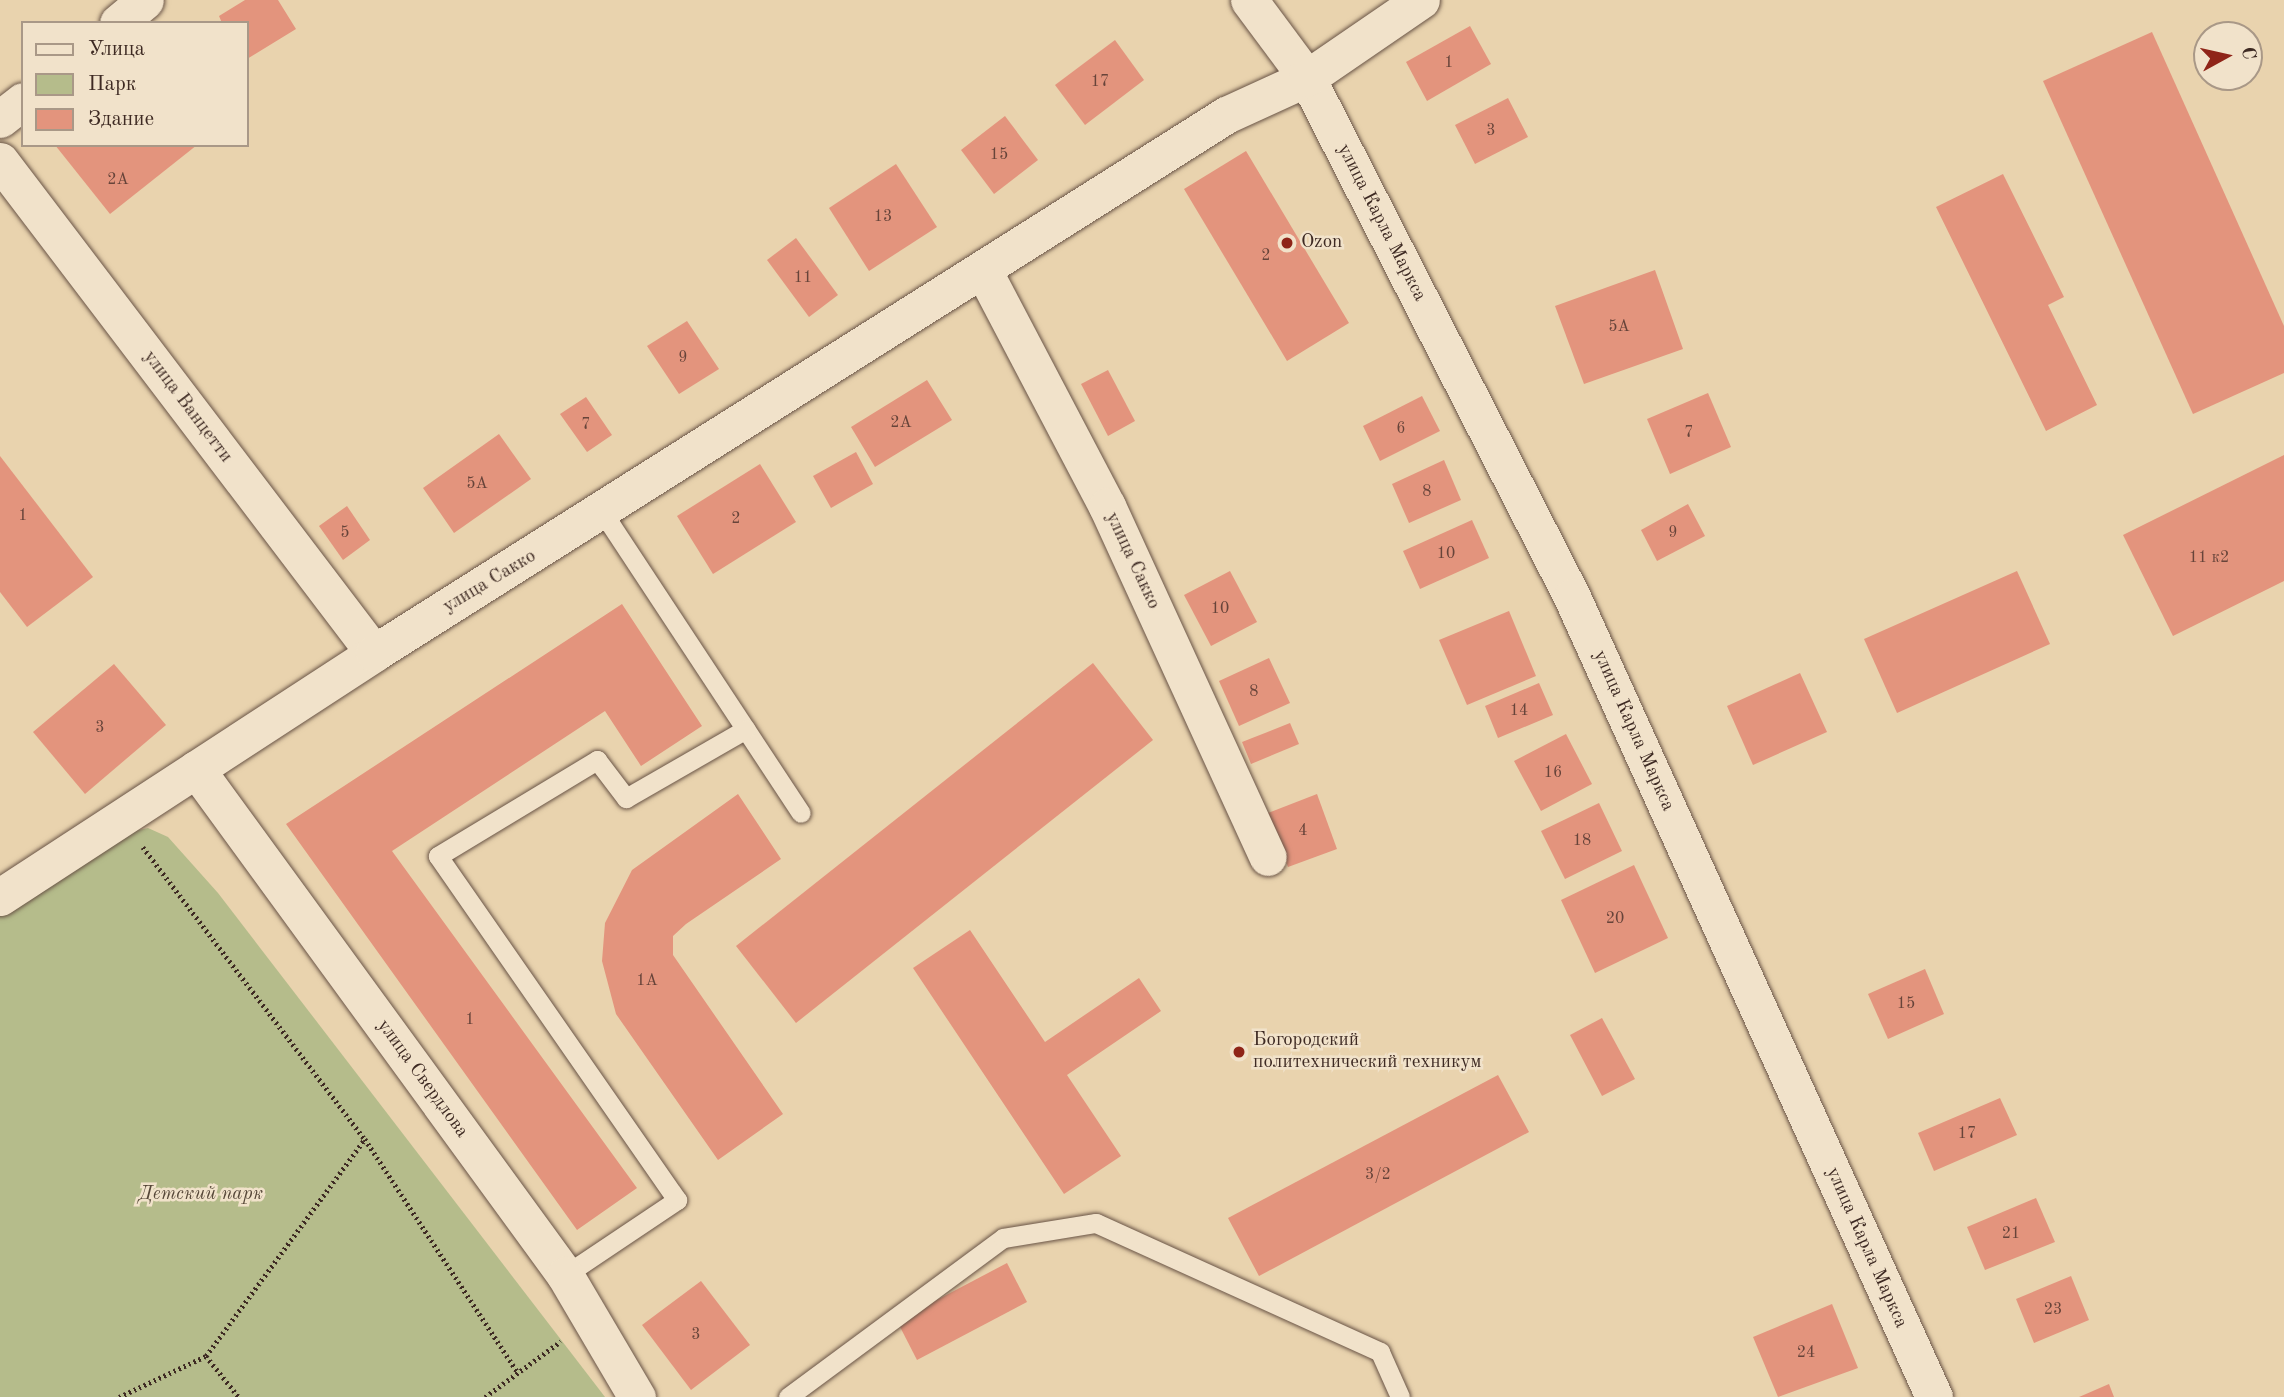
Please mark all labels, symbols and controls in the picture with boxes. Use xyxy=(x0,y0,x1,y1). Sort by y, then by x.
legend xyxy=(21,21,248,147)
north arrow xyxy=(2193,21,2263,91)
text: Улица xyxy=(88,39,145,60)
text: С xyxy=(2237,46,2258,61)
house number: 1 xyxy=(1444,53,1454,73)
house number: 17 xyxy=(1091,72,1109,92)
text: Парк xyxy=(88,74,136,95)
text: Здание xyxy=(88,109,154,130)
house number: 3 xyxy=(1486,121,1496,141)
street label: улица Карла Маркса xyxy=(1331,140,1431,306)
house number: 15 xyxy=(990,145,1008,165)
house number: 2А xyxy=(107,170,129,190)
house number: 13 xyxy=(874,207,892,227)
place label: Ozon xyxy=(1301,232,1342,254)
marker: Ozon xyxy=(1279,235,1295,251)
house number: 2 xyxy=(1261,246,1271,266)
house number: 11 xyxy=(794,268,812,288)
house number: 5А xyxy=(1608,317,1630,337)
street label: улица Ванцетти xyxy=(138,347,236,467)
house number: 9 xyxy=(678,348,688,368)
house number: 2А xyxy=(890,413,912,433)
house number: 7 xyxy=(581,415,591,435)
house number: 6 xyxy=(1396,419,1406,439)
house number: 7 xyxy=(1684,423,1694,443)
house number: 5А xyxy=(466,474,488,494)
house number: 8 xyxy=(1422,482,1432,502)
house number: 1 xyxy=(18,506,28,526)
house number: 2 xyxy=(731,509,741,529)
street label: улица Сакко xyxy=(1100,509,1164,613)
house number: 5 xyxy=(340,523,350,543)
house number: 9 xyxy=(1668,523,1678,543)
house number: 10 xyxy=(1437,544,1455,564)
street label: улица Сакко xyxy=(439,545,541,619)
house number: 11 к2 xyxy=(2189,548,2229,568)
house number: 10 xyxy=(1211,599,1229,619)
street label: улица Карла Маркса xyxy=(1587,647,1679,815)
house number: 8 xyxy=(1249,682,1259,702)
house number: 14 xyxy=(1510,701,1528,721)
house number: 3 xyxy=(95,718,105,738)
house number: 16 xyxy=(1544,763,1562,783)
house number: 4 xyxy=(1298,821,1308,841)
house number: 18 xyxy=(1573,831,1591,851)
house number: 20 xyxy=(1606,909,1624,929)
house number: 1А xyxy=(636,971,658,991)
house number: 15 xyxy=(1897,994,1915,1014)
house number: 1 xyxy=(465,1010,475,1030)
street label: улица Свердлова xyxy=(371,1015,473,1143)
place label: Богородский политехнический техникум xyxy=(1253,1030,1481,1074)
marker: Богородский политехнический техникум xyxy=(1231,1044,1247,1060)
house number: 17 xyxy=(1958,1124,1976,1144)
street label: улица Карла Маркса xyxy=(1820,1164,1912,1332)
house number: 3/2 xyxy=(1365,1165,1391,1185)
park label: Детский парк xyxy=(139,1184,263,1206)
house number: 21 xyxy=(2002,1224,2020,1244)
house number: 23 xyxy=(2044,1300,2062,1320)
house number: 3 xyxy=(691,1325,701,1345)
house number: 24 xyxy=(1797,1343,1815,1363)

